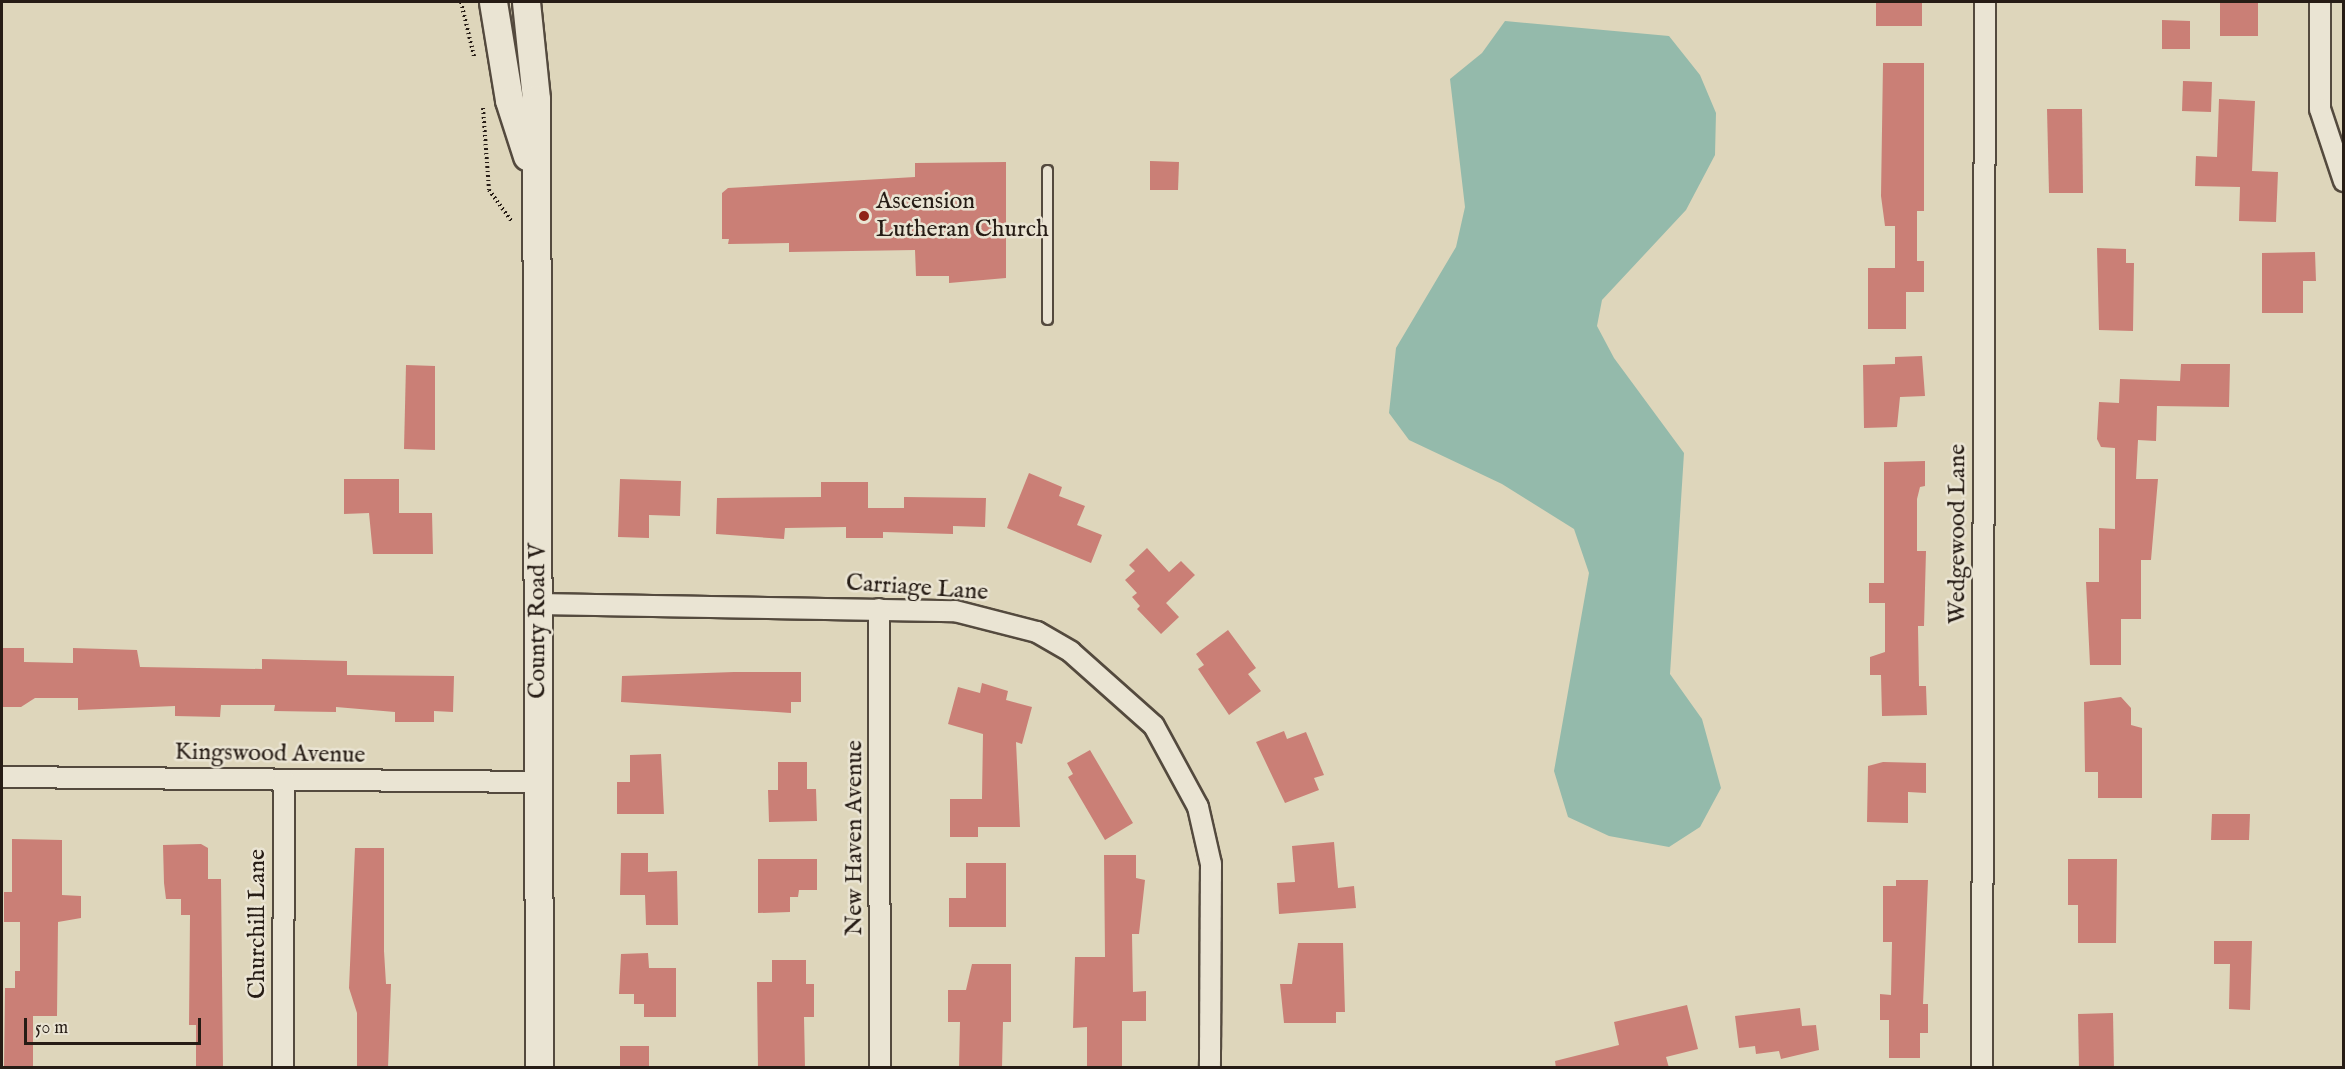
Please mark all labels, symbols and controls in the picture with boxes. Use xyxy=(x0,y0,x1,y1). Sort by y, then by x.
place label: Ascension Lutheran Church xyxy=(876,188,1049,244)
marker: Ascension Lutheran Church xyxy=(857,209,871,223)
street label: Wedgewood Lane xyxy=(1944,444,1972,624)
street label: County Road V xyxy=(524,543,552,699)
street label: Carriage Lane xyxy=(845,569,989,607)
street label: Kingswood Avenue xyxy=(174,738,366,770)
street label: New Haven Avenue xyxy=(841,740,869,936)
street label: Churchill Lane xyxy=(244,849,272,999)
scale bar xyxy=(27,1006,204,1044)
text: 50 m xyxy=(35,1017,68,1040)

